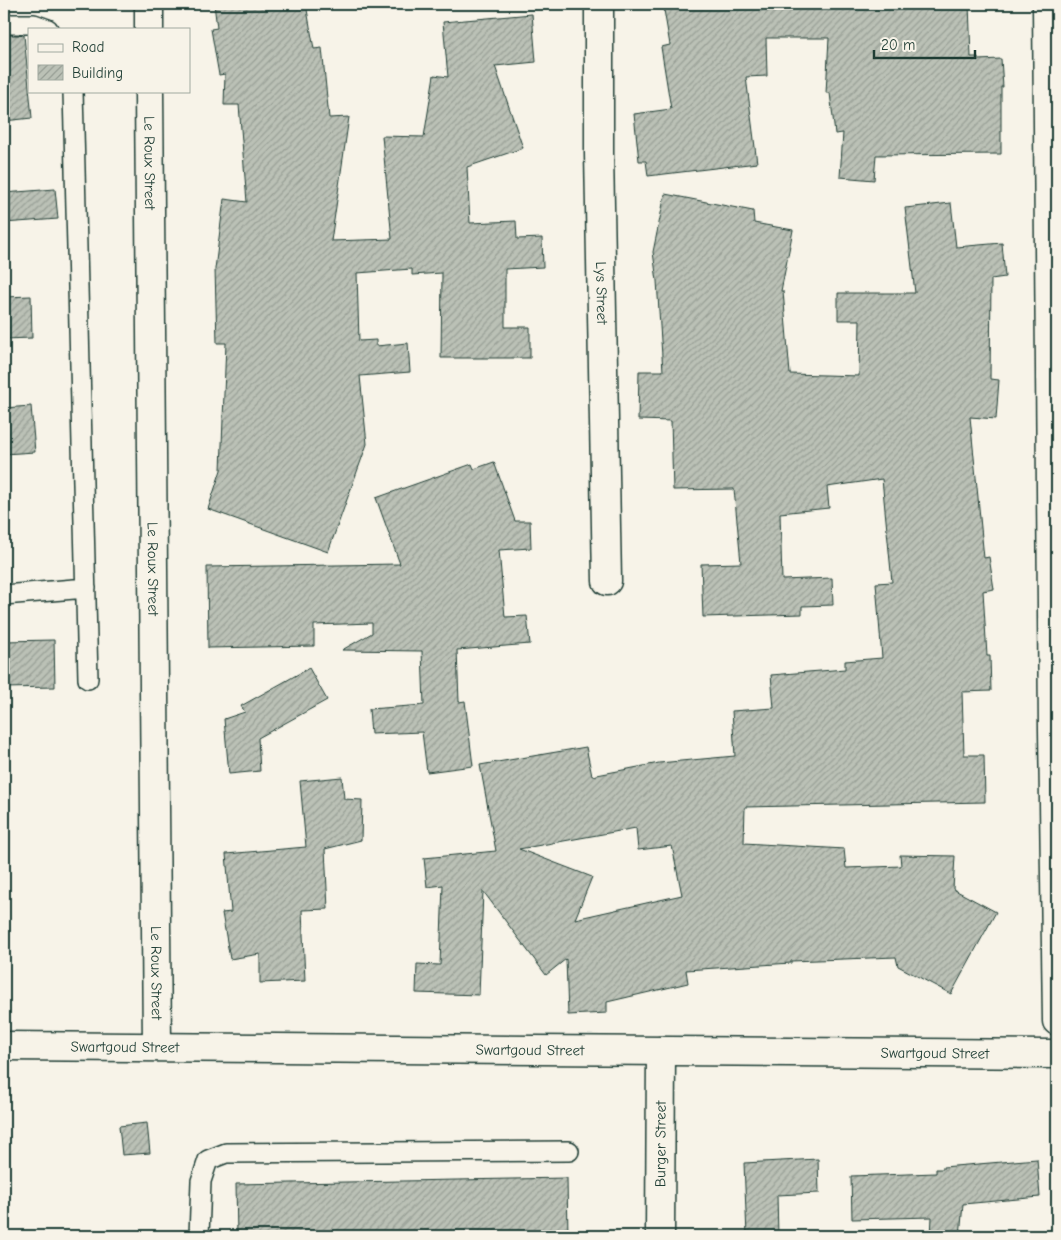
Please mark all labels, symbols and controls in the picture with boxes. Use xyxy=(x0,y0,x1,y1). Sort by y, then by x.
legend xyxy=(28,28,190,92)
scale bar xyxy=(874,28,975,60)
text: 20 m xyxy=(881,36,915,54)
text: Road xyxy=(72,38,104,56)
text: Building xyxy=(72,64,123,82)
street label: Le Roux Street xyxy=(140,116,159,211)
street label: Lys Street xyxy=(592,261,611,325)
street label: Le Roux Street xyxy=(144,522,162,617)
street label: Le Roux Street xyxy=(147,926,166,1021)
street label: Swartgoud Street xyxy=(71,1038,180,1056)
street label: Swartgoud Street xyxy=(476,1041,585,1059)
street label: Swartgoud Street xyxy=(881,1044,990,1062)
street label: Burger Street xyxy=(651,1100,670,1187)

